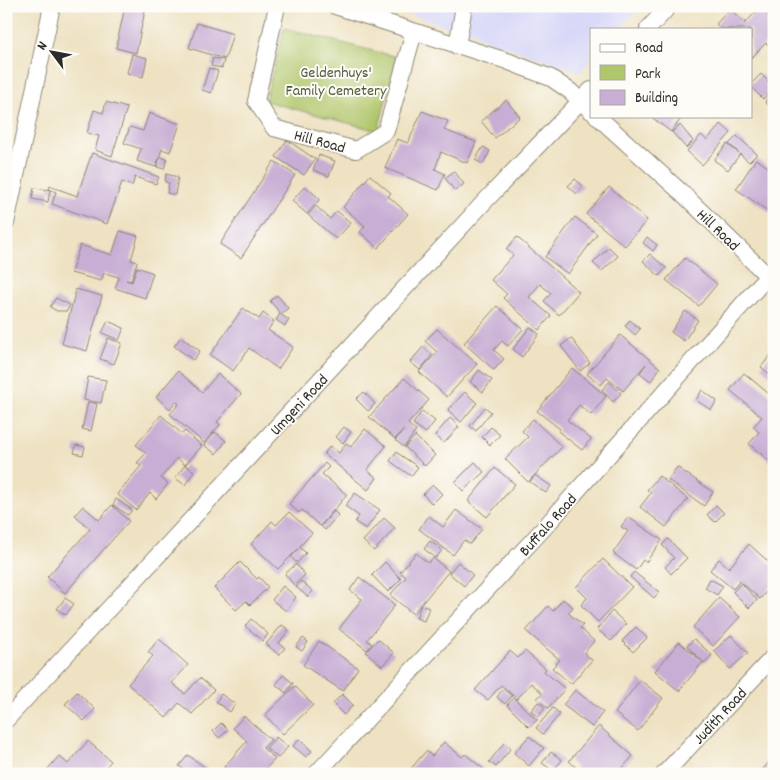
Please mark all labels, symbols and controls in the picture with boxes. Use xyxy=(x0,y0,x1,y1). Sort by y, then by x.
north arrow xyxy=(28,28,78,78)
legend xyxy=(590,28,752,118)
text: N xyxy=(32,38,53,54)
text: Road xyxy=(635,38,663,60)
park label: Geldenhuys' Family Cemetery xyxy=(286,62,387,103)
text: Park xyxy=(635,64,661,86)
text: Building xyxy=(635,88,678,110)
street label: Hill Road xyxy=(291,125,348,160)
street label: Hill Road xyxy=(690,204,744,257)
street label: Umgeni Road xyxy=(265,370,334,442)
street label: Buffalo Road xyxy=(514,489,583,562)
street label: Judith Road xyxy=(689,683,753,750)

